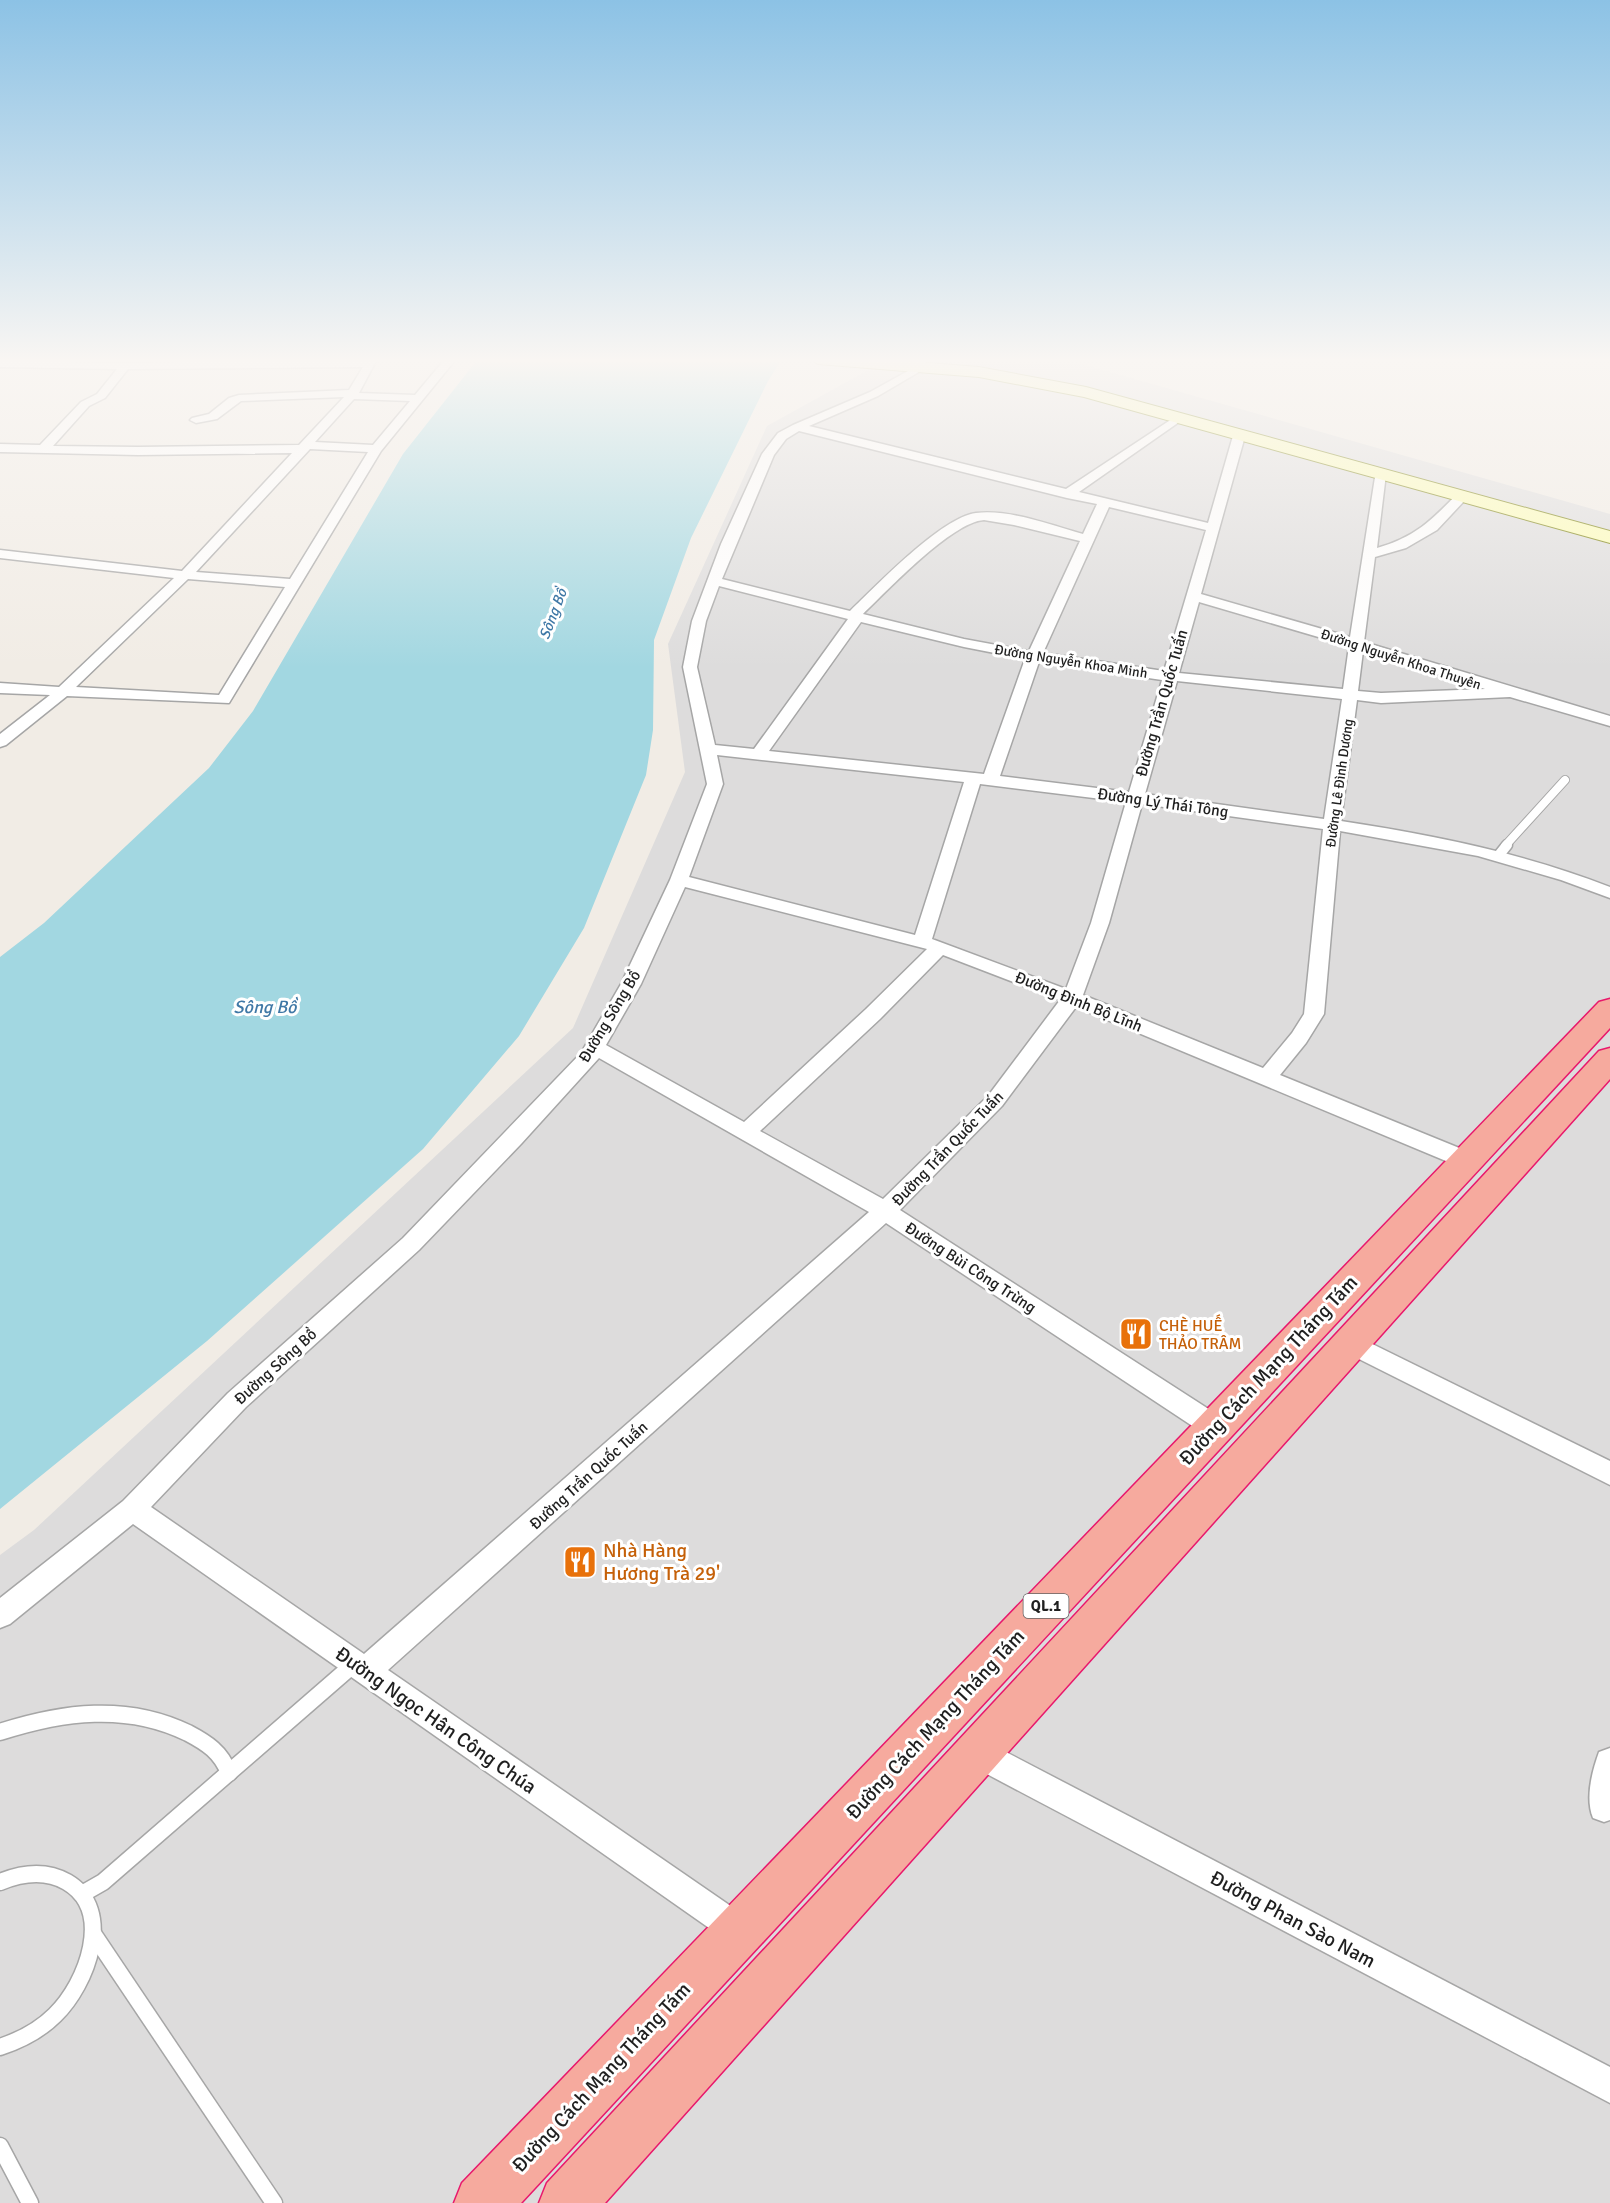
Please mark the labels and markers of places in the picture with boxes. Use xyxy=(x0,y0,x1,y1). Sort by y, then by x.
place label: CHÈ HUẾ THẢO TRÂM xyxy=(1159,1314,1241,1354)
restaurant icon: CHÈ HUẾ THẢO TRÂM xyxy=(1118,1316,1154,1352)
place label: Nhà Hàng Hương Trà 29' xyxy=(603,1538,720,1586)
restaurant icon: Nhà Hàng Hương Trà 29' xyxy=(562,1544,598,1580)

